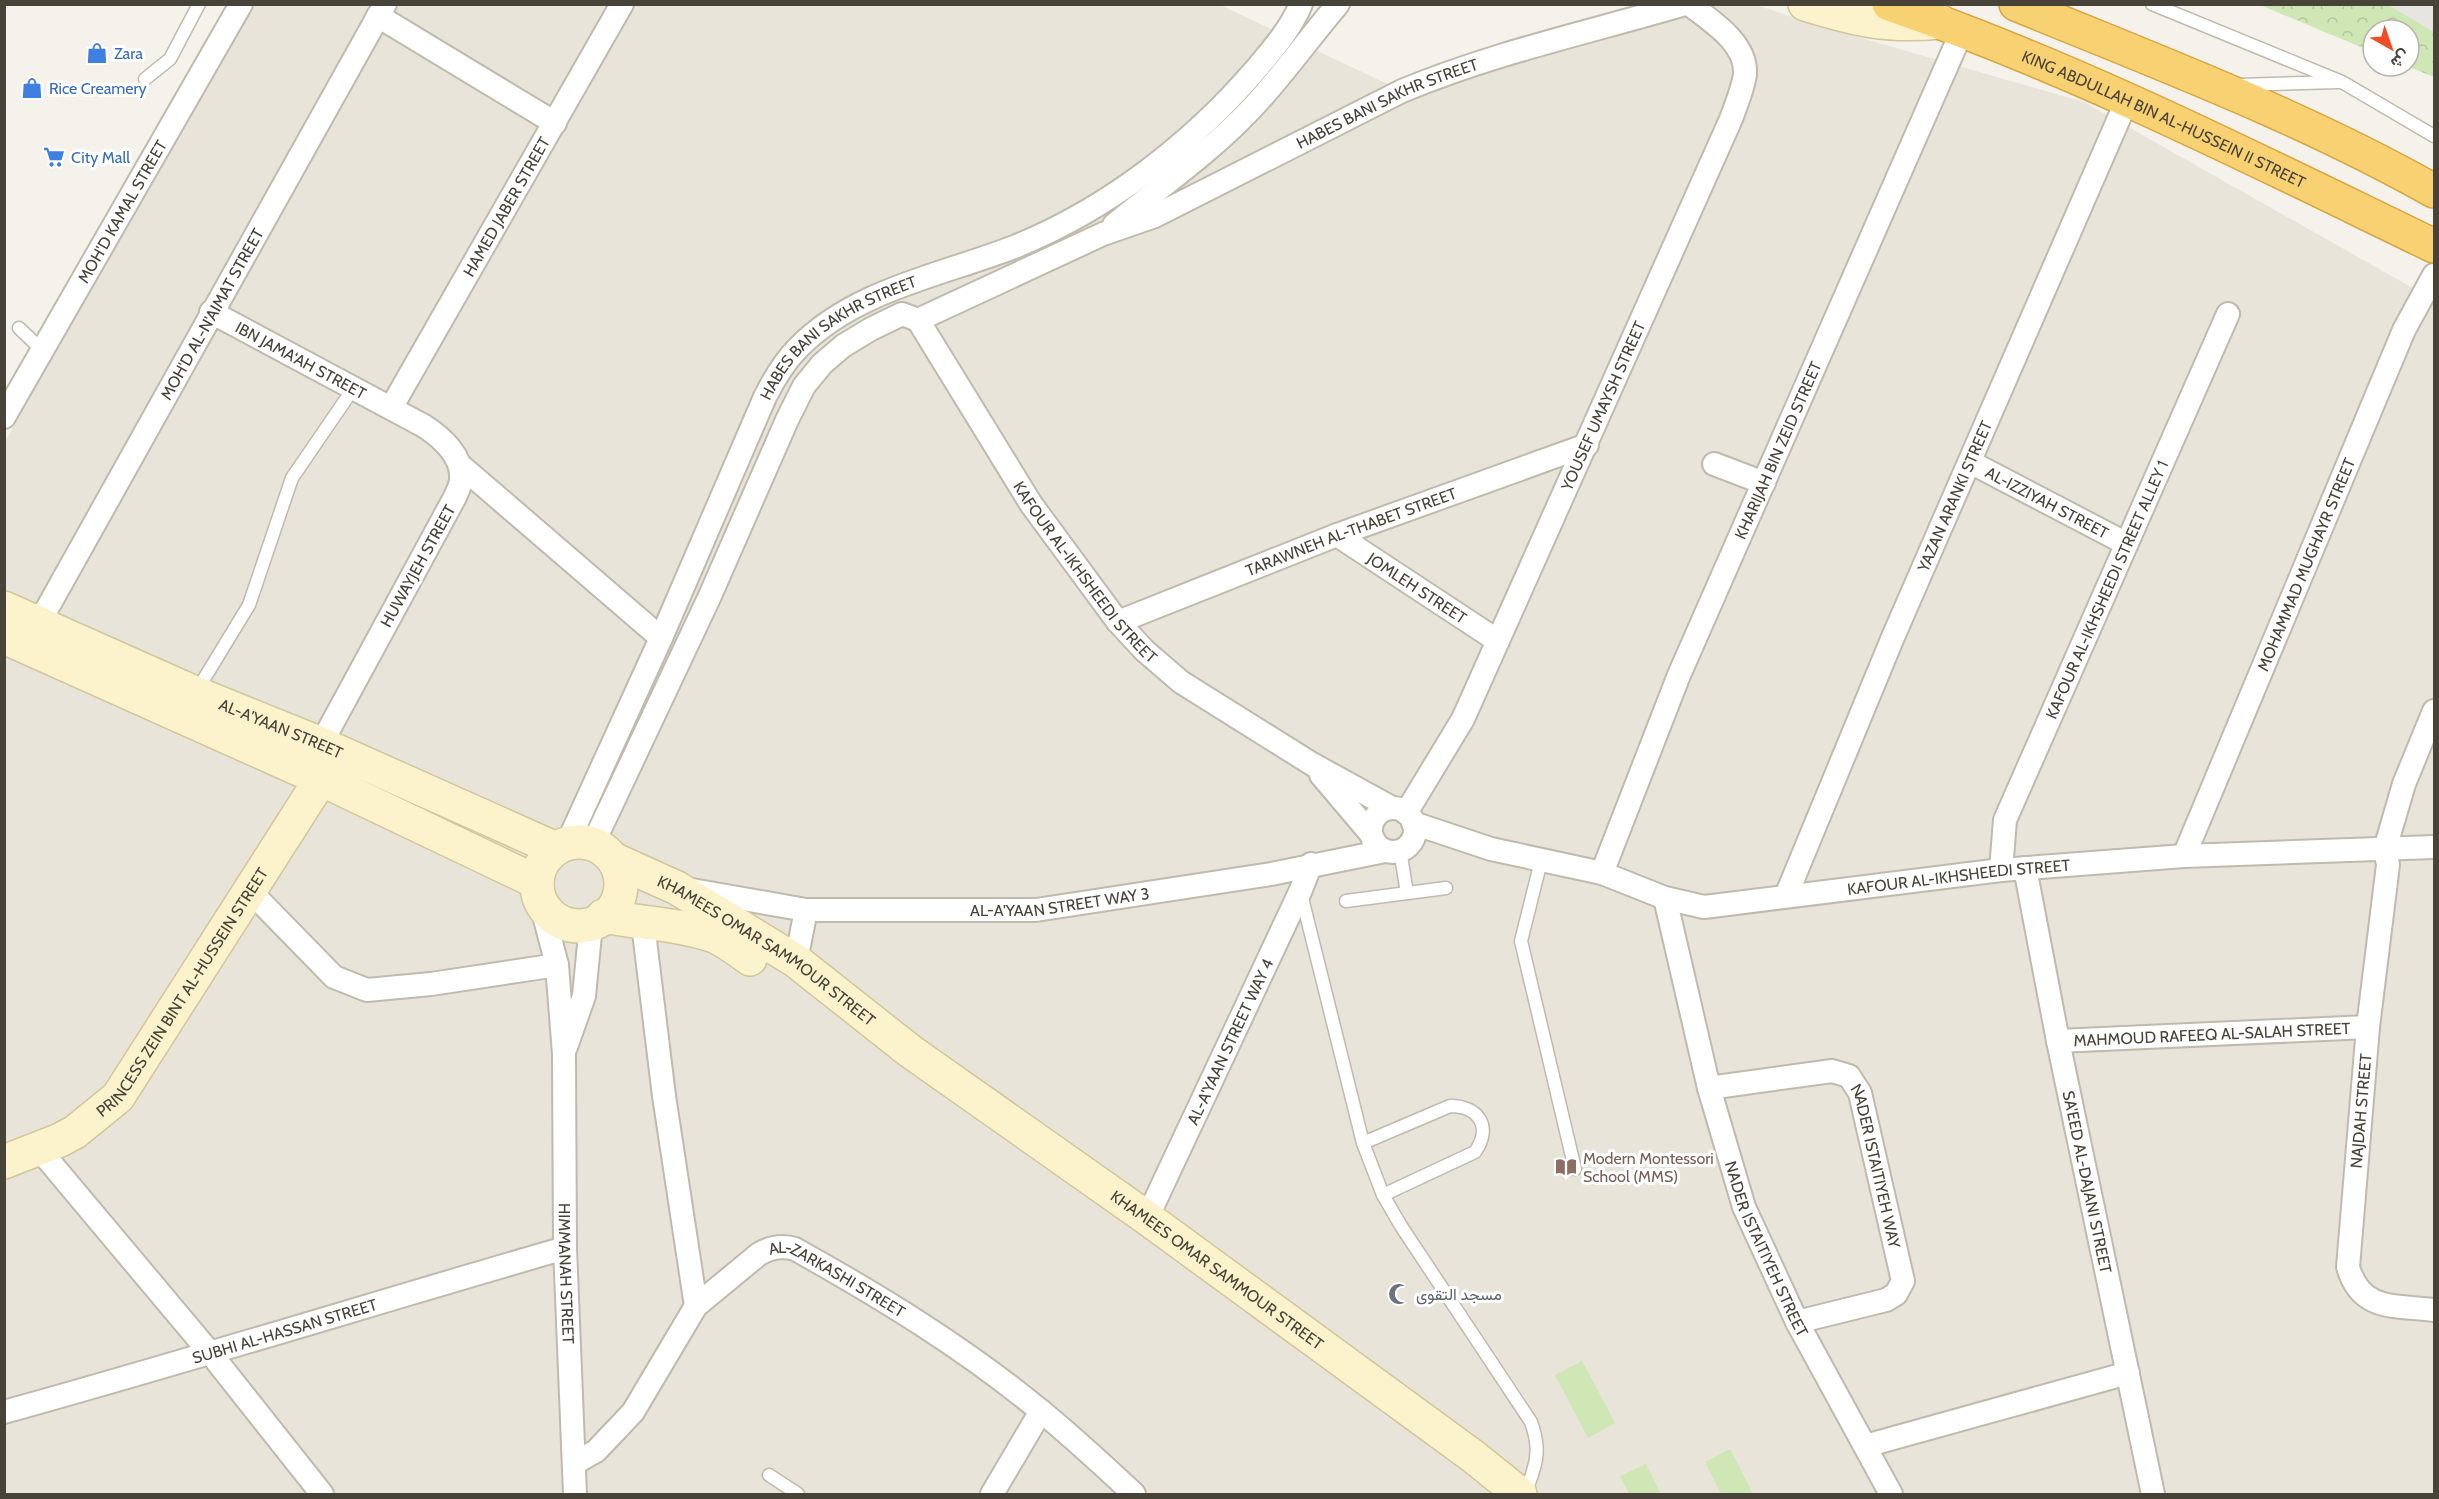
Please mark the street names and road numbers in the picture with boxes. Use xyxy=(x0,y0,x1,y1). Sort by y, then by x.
street label: KING ABDULLAH BIN AL-HUSSEIN II STREET xyxy=(2019,46,2309,192)
street label: HABES BANI SAKHR STREET xyxy=(1293,54,1481,152)
street label: HAMED JABER STREET xyxy=(459,133,554,280)
street label: MOH'D KAMAL STREET xyxy=(73,136,171,286)
street label: MOH'D AL-N'AIMAT STREET xyxy=(156,225,267,403)
street label: HABES BANI SAKHR STREET xyxy=(756,271,919,403)
street label: IBN JAMA‘AH STREET xyxy=(232,317,370,403)
street label: YOUSEF UMAYSH STREET xyxy=(1556,318,1649,494)
street label: KHARIJAH BIN ZEID STREET xyxy=(1730,358,1825,542)
street label: YAZAN ARANKI STREET xyxy=(1913,417,1996,575)
street label: MOHAMMAD MUGHAYR STREET xyxy=(2253,455,2359,674)
street label: KAFOUR AL-IKHSHEEDI STREET ALLEY 1 xyxy=(2041,457,2172,722)
street label: AL-IZZIYAH STREET xyxy=(1982,462,2112,542)
street label: KAFOUR AL-IKHSHEEDI STREET xyxy=(1010,478,1161,667)
street label: TARAWNEH AL-THABET STREET xyxy=(1243,483,1459,580)
street label: HUWAYJEH STREET xyxy=(376,501,460,630)
street label: JOMLEH STREET xyxy=(1363,548,1471,628)
street label: AL-A'YAAN STREET xyxy=(216,694,346,762)
street label: KAFOUR AL-IKHSHEEDI STREET xyxy=(1846,855,2071,899)
street label: PRINCESS ZEIN BINT AL-HUSSEIN STREET xyxy=(92,864,272,1121)
street label: KHAMEES OMAR SAMMOUR STREET xyxy=(655,871,880,1030)
street label: AL-A'YAAN STREET WAY 3 xyxy=(970,883,1151,920)
street label: AL-A'YAAN STREET WAY 4 xyxy=(1183,955,1277,1127)
street label: MAHMOUD RAFEEQ AL-SALAH STREET xyxy=(2073,1018,2351,1050)
street label: NAJDAH STREET xyxy=(2347,1052,2376,1169)
street label: NADER ISTAITIYEH WAY xyxy=(1847,1080,1905,1251)
street label: SA'EED AL-DAJANI STREET xyxy=(2059,1089,2116,1275)
street label: NADER ISTAITIYEH STREET xyxy=(1721,1159,1813,1340)
street label: KHAMEES OMAR SAMMOUR STREET xyxy=(1107,1186,1328,1354)
street label: HIMMANAH STREET xyxy=(555,1203,578,1345)
street label: AL-ZARKASHI STREET xyxy=(766,1237,909,1321)
street label: SUBHI AL-HASSAN STREET xyxy=(190,1294,380,1367)

